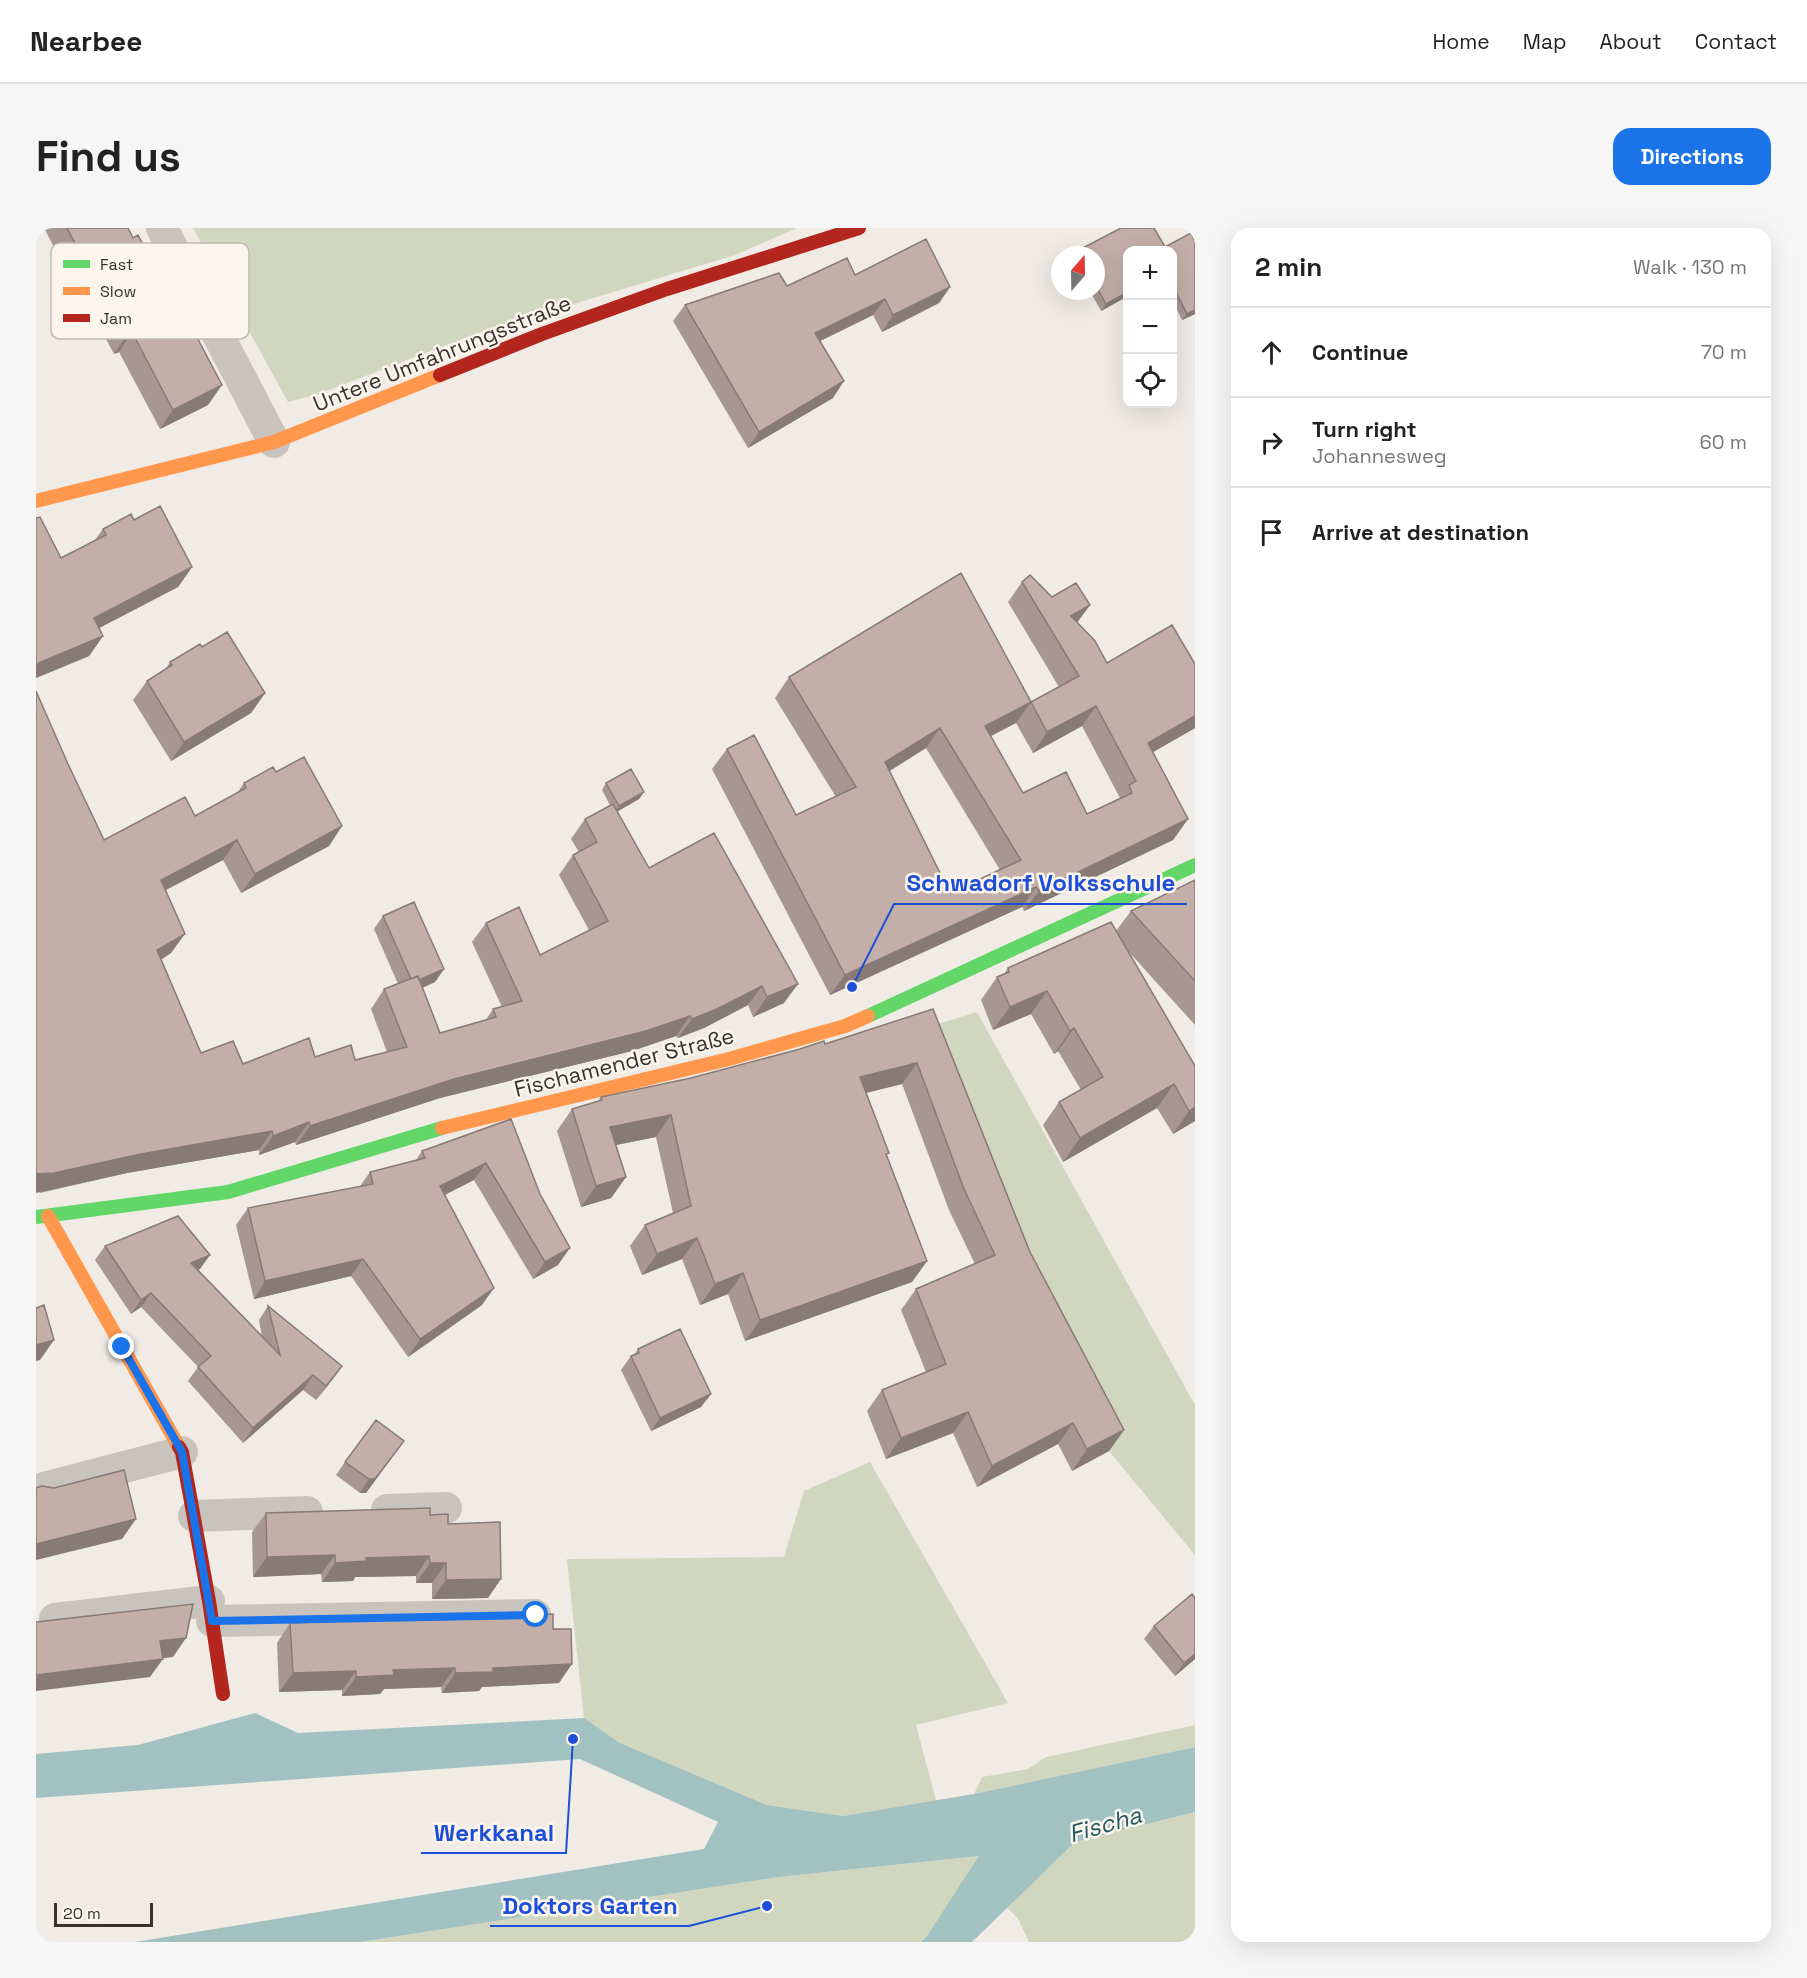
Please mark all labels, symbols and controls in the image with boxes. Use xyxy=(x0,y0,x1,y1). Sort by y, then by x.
text: Nearbee xyxy=(30,23,142,59)
text: Home xyxy=(1432,28,1490,55)
text: Map xyxy=(1523,28,1567,55)
text: About xyxy=(1600,28,1662,55)
text: Contact xyxy=(1695,28,1777,55)
button: Directions xyxy=(1613,128,1771,185)
text: Find us xyxy=(36,130,181,183)
legend xyxy=(51,243,249,339)
north arrow xyxy=(1051,246,1105,300)
map controls xyxy=(1123,246,1177,408)
button: + xyxy=(1123,246,1177,300)
text: 2 min xyxy=(1255,250,1322,284)
text: Fast xyxy=(100,254,133,275)
text: Walk · 130 m xyxy=(1633,254,1747,280)
text: Slow xyxy=(100,281,136,302)
street label: Untere Umfahrungsstraße xyxy=(309,288,575,418)
button: − xyxy=(1123,300,1177,354)
text: Jam xyxy=(100,308,132,329)
icon: ahead xyxy=(1255,336,1288,369)
text: Continue xyxy=(1312,338,1408,366)
text: 70 m xyxy=(1701,339,1747,365)
button: locate xyxy=(1123,354,1177,408)
text: Turn right xyxy=(1312,415,1417,443)
icon: right xyxy=(1255,426,1288,459)
text: 60 m xyxy=(1700,429,1747,455)
text: Johannesweg xyxy=(1312,443,1447,469)
icon: arrive xyxy=(1255,516,1288,549)
text: Arrive at destination xyxy=(1312,518,1529,546)
callout: Schwadorf Volksschule xyxy=(894,862,1187,904)
text: Schwadorf Volksschule xyxy=(907,867,1175,898)
street label: Fischamender Straße xyxy=(511,1021,737,1103)
route end xyxy=(108,1333,134,1359)
route start xyxy=(522,1601,548,1627)
water label: Fischa xyxy=(1065,1799,1145,1849)
callout: Werkkanal xyxy=(421,1811,566,1853)
text: Werkkanal xyxy=(434,1817,554,1848)
callout: Doktors Garten xyxy=(490,1884,689,1926)
text: Doktors Garten xyxy=(502,1890,678,1921)
scale bar xyxy=(54,1900,153,1928)
text: 20 m xyxy=(63,1903,101,1924)

